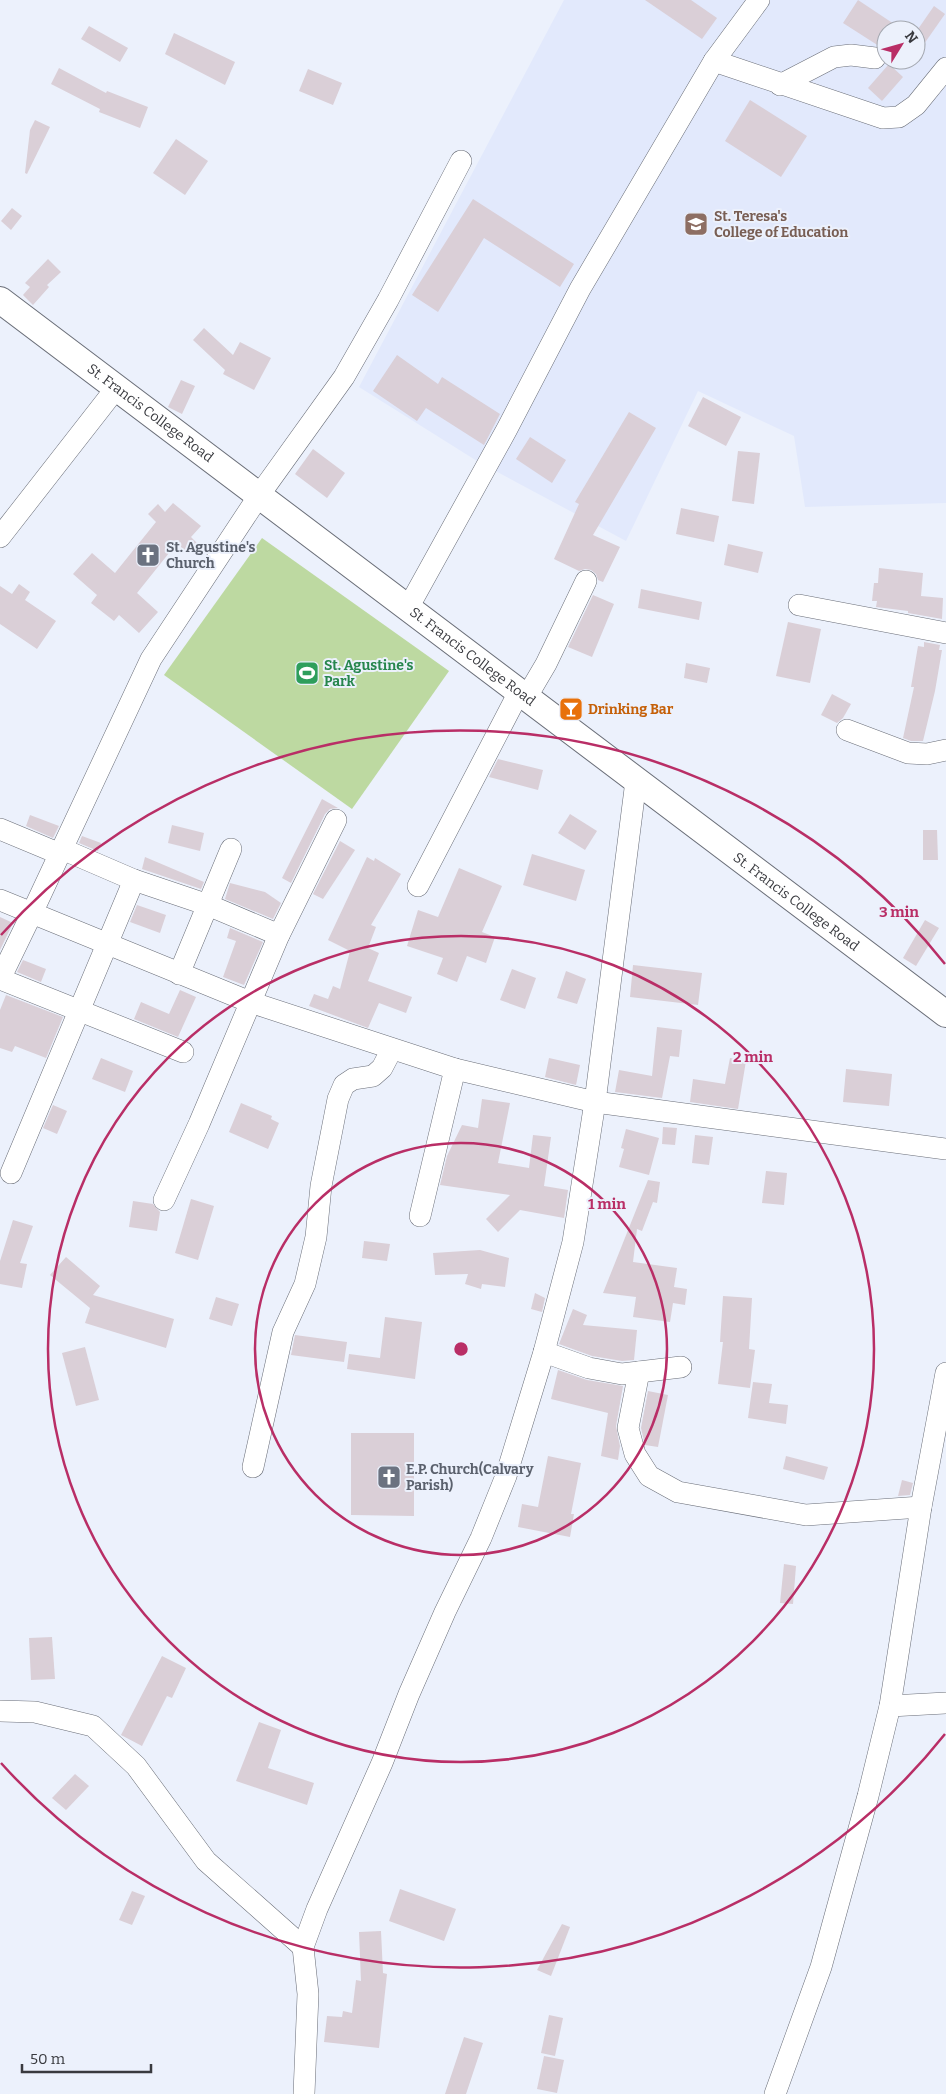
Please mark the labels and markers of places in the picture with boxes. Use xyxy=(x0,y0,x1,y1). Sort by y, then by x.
place label: St. Teresa's College of Education xyxy=(714,208,848,241)
school or university icon: St. Teresa's College of Education xyxy=(683,211,709,237)
place label: St. Agustine's Church xyxy=(166,539,256,572)
church icon: St. Agustine's Church xyxy=(135,542,161,568)
place label: St. Agustine's Park xyxy=(324,657,414,690)
sports icon: St. Agustine's Park xyxy=(294,660,320,686)
bar icon: Drinking Bar xyxy=(558,696,584,722)
place label: Drinking Bar xyxy=(588,701,674,718)
centre of rings xyxy=(452,1340,470,1358)
place label: E.P. Church(Calvary Parish) xyxy=(406,1460,534,1494)
church icon: E.P. Church(Calvary Parish) xyxy=(376,1464,402,1490)

